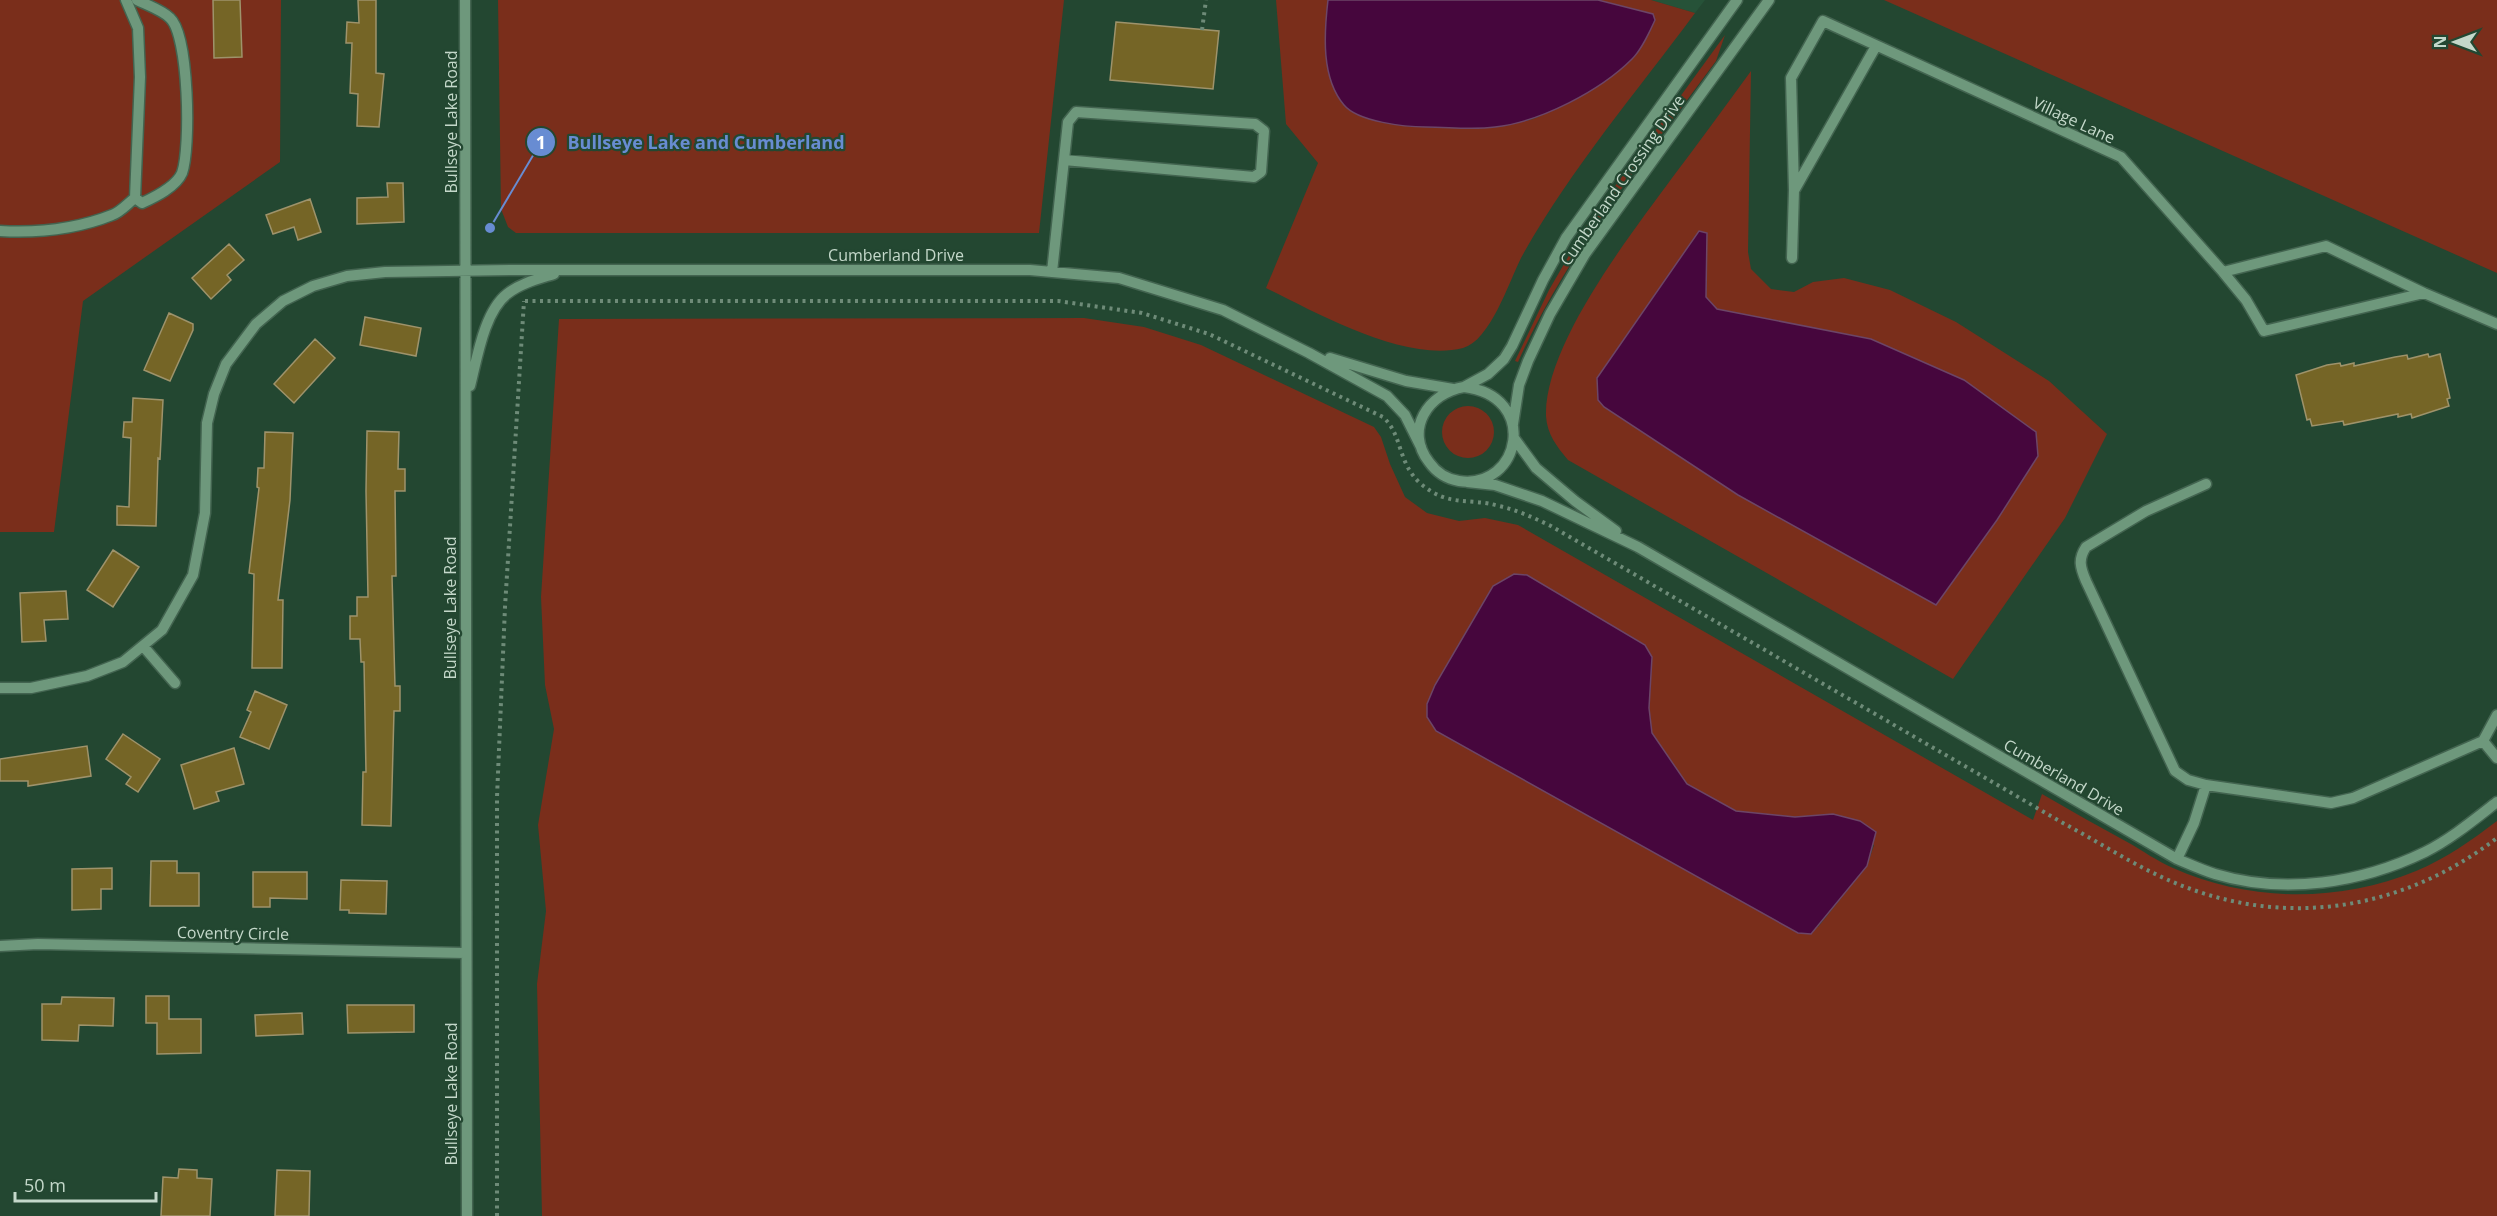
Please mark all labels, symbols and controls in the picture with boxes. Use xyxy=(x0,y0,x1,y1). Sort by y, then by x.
north arrow xyxy=(2425,12,2485,72)
text: N xyxy=(2429,35,2451,49)
street label: Bullseye Lake Road xyxy=(440,51,462,193)
street label: Cumberland Crossing Drive xyxy=(1554,90,1690,270)
street label: Village Lane xyxy=(2029,91,2119,149)
callout: Bullseye Lake and Cumberland xyxy=(526,124,857,160)
text: 1 xyxy=(536,130,546,154)
text: Bullseye Lake and Cumberland xyxy=(567,130,845,154)
street label: Cumberland Drive xyxy=(828,244,964,266)
street label: Bullseye Lake Road xyxy=(439,537,461,679)
street label: Cumberland Drive xyxy=(2000,734,2128,820)
street label: Coventry Circle xyxy=(177,921,289,945)
street label: Bullseye Lake Road xyxy=(440,1023,462,1165)
scale bar xyxy=(15,1165,156,1203)
text: 50 m xyxy=(24,1173,66,1197)

